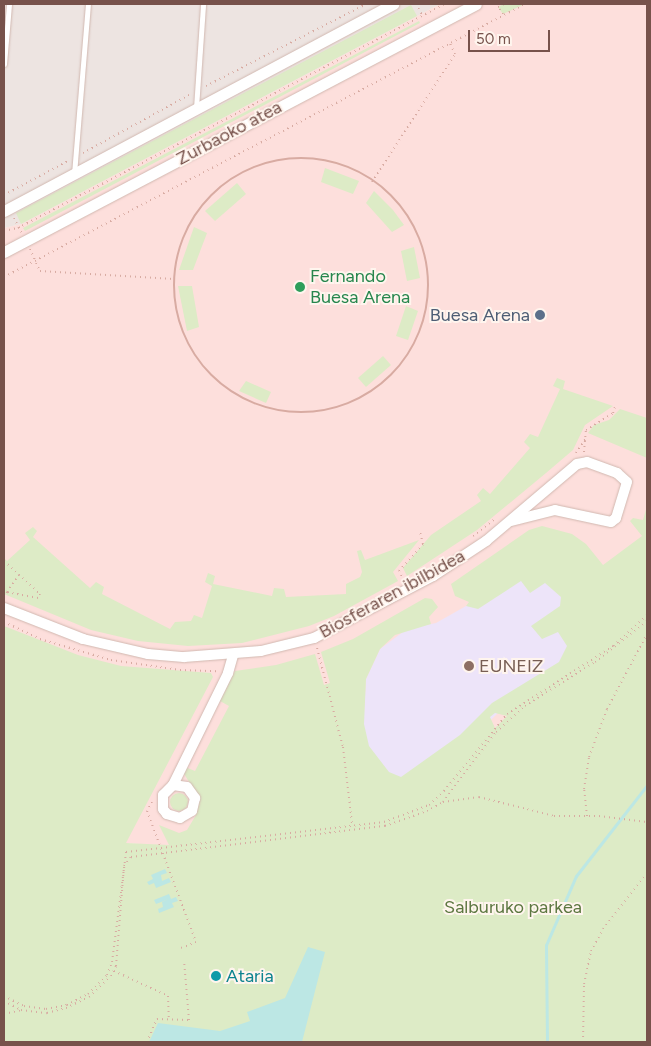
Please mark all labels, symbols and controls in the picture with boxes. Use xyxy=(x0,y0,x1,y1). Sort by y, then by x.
scale bar xyxy=(471,20,554,52)
text: 50 m xyxy=(476,30,511,48)
street label: Zurbaoko atea xyxy=(173,96,285,170)
place label: Fernando Buesa Arena xyxy=(310,266,410,308)
marker: Fernando Buesa Arena xyxy=(294,281,306,293)
place label: Buesa Arena xyxy=(430,304,530,326)
marker: Buesa Arena xyxy=(534,309,546,321)
street label: Biosferaren ibilbidea xyxy=(315,545,469,643)
place label: EUNEIZ xyxy=(479,655,543,677)
marker: EUNEIZ xyxy=(463,660,475,672)
park label: Salburuko parkea xyxy=(444,896,582,918)
place label: Ataria xyxy=(226,965,274,987)
marker: Ataria xyxy=(210,970,222,982)

